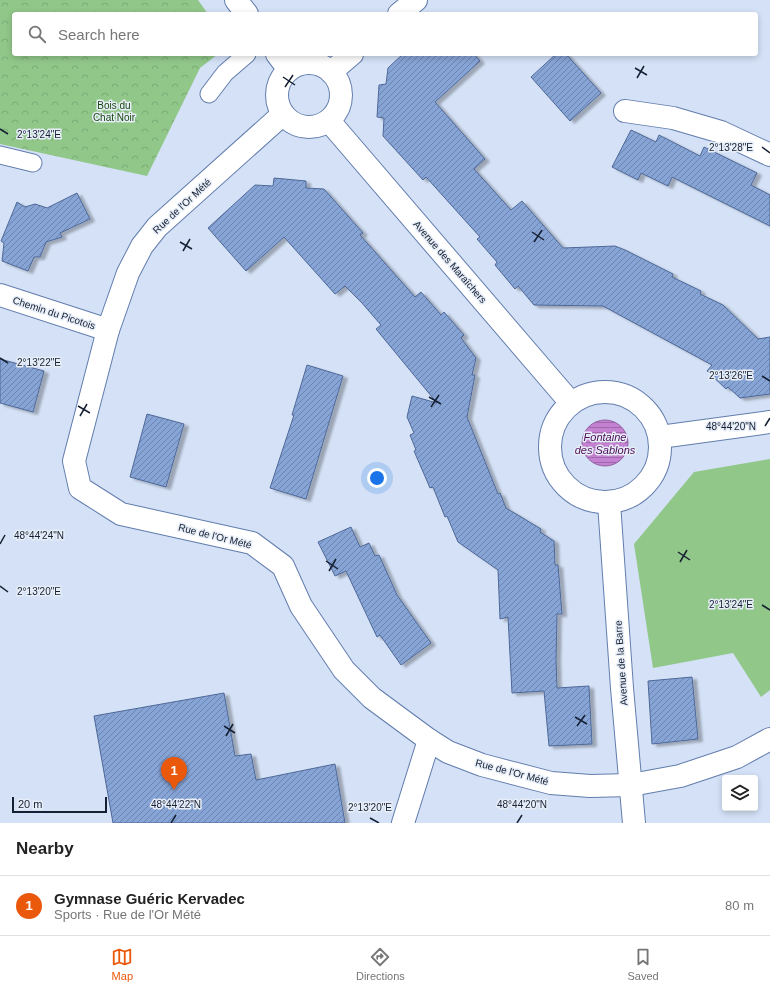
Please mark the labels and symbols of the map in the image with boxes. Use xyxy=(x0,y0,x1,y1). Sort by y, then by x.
park label: Bois du Chat Noir xyxy=(93,100,136,123)
text: 2°13'24"E xyxy=(17,129,61,140)
text: 2°13'28"E xyxy=(709,142,753,153)
street label: Rue de l'Or Mété xyxy=(151,176,214,236)
street label: Avenue des Maraîchers xyxy=(411,219,489,305)
street label: Chemin du Picotois xyxy=(11,294,97,332)
text: 2°13'22"E xyxy=(17,357,61,368)
text: 2°13'26"E xyxy=(709,370,753,381)
text: 48°44'20"N xyxy=(706,421,756,432)
water label: Fontaine des Sablons xyxy=(575,431,636,456)
your location xyxy=(367,468,387,488)
street label: Rue de l'Or Mété xyxy=(177,522,253,551)
text: 48°44'24"N xyxy=(14,530,64,541)
text: 2°13'20"E xyxy=(17,586,61,597)
text: 2°13'24"E xyxy=(709,599,753,610)
street label: Avenue de la Barre xyxy=(613,620,629,706)
pin: 1 xyxy=(161,757,187,790)
street label: Rue de l'Or Mété xyxy=(474,757,550,787)
scale bar xyxy=(12,795,107,814)
text: 48°44'22"N xyxy=(151,799,201,810)
text: 48°44'20"N xyxy=(497,799,547,810)
text: 2°13'20"E xyxy=(348,802,392,813)

